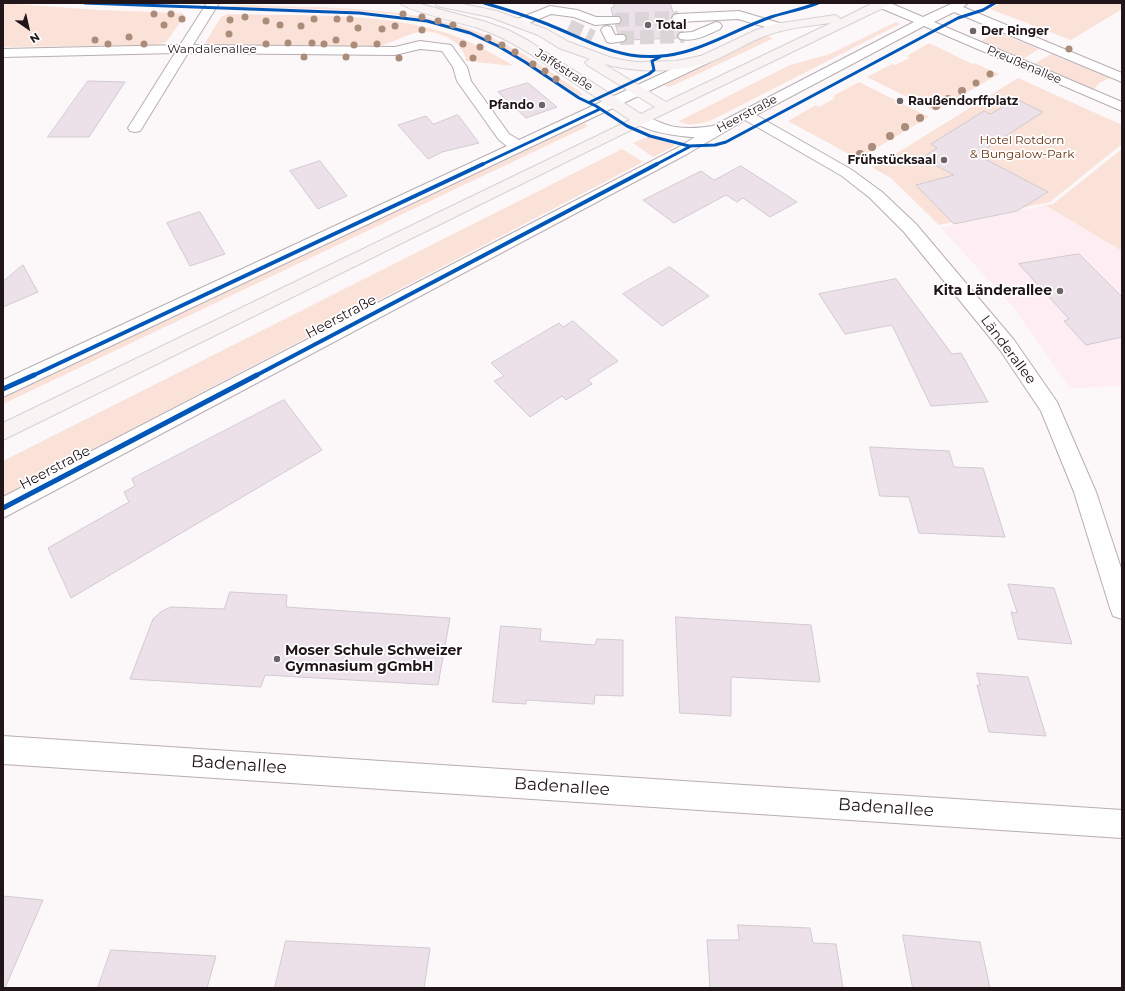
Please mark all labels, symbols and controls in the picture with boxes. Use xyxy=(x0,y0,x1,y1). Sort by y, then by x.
north arrow xyxy=(8,8,48,48)
place label: Total xyxy=(656,18,687,32)
marker: Total xyxy=(643,20,653,30)
place label: Der Ringer xyxy=(981,24,1049,38)
marker: Der Ringer xyxy=(968,26,978,36)
text: N xyxy=(27,30,42,46)
street label: Wandalenallee xyxy=(167,42,257,56)
street label: Preußenallee xyxy=(984,43,1064,87)
street label: Jafféstraße xyxy=(532,46,596,94)
street label: Heerstraße xyxy=(714,92,780,136)
place label: Raußendorffplatz xyxy=(908,94,1018,108)
marker: Raußendorffplatz xyxy=(895,96,905,106)
place label: Pfando xyxy=(489,98,534,112)
marker: Pfando xyxy=(537,100,547,110)
park label: Hotel Rotdorn & Bungalow-Park xyxy=(970,133,1074,161)
place label: Frühstücksaal xyxy=(847,153,936,167)
marker: Frühstücksaal xyxy=(939,155,949,165)
place label: Kita Länderallee xyxy=(933,283,1052,299)
marker: Kita Länderallee xyxy=(1055,286,1065,296)
street label: Heerstraße xyxy=(303,291,379,343)
street label: Länderallee xyxy=(977,312,1039,388)
street label: Heerstraße xyxy=(17,442,93,494)
place label: Moser Schule Schweizer Gymnasium gGmbH xyxy=(285,643,462,676)
marker: Moser Schule Schweizer Gymnasium gGmbH xyxy=(272,654,282,664)
street label: Badenallee xyxy=(190,751,288,779)
street label: Badenallee xyxy=(513,773,611,801)
street label: Badenallee xyxy=(837,794,935,822)

